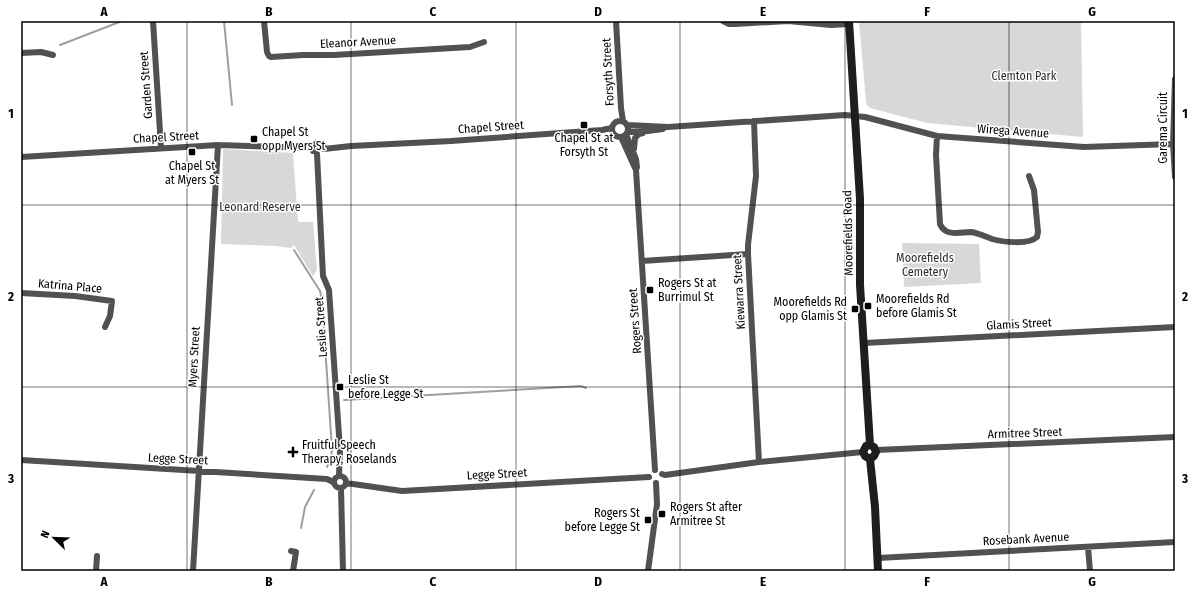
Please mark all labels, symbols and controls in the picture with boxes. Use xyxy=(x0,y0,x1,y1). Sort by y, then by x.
text: A xyxy=(99,4,108,19)
text: B xyxy=(265,4,273,19)
text: C xyxy=(430,4,437,19)
text: D xyxy=(594,4,602,19)
text: E xyxy=(760,4,766,19)
text: F xyxy=(924,4,930,19)
text: G xyxy=(1088,4,1096,19)
street label: Eleanor Avenue xyxy=(320,33,396,51)
street label: Forsyth Street xyxy=(599,38,617,106)
street label: Garden Street xyxy=(137,51,155,119)
park label: Clemton Park xyxy=(992,69,1057,83)
street label: Garema Circuit xyxy=(1156,92,1170,164)
text: 1 xyxy=(8,106,14,121)
text: 1 xyxy=(1182,106,1188,121)
street label: Chapel Street xyxy=(458,118,524,136)
marker: Chapel St at Forsyth St xyxy=(579,120,589,130)
street label: Wirega Avenue xyxy=(977,122,1049,140)
place label: Chapel St opp Myers St xyxy=(262,125,326,153)
street label: Chapel Street xyxy=(133,128,199,146)
place label: Chapel St at Forsyth St xyxy=(555,131,614,159)
marker: Chapel St opp Myers St xyxy=(249,134,259,144)
marker: Chapel St at Myers St xyxy=(187,147,197,157)
place label: Chapel St at Myers St xyxy=(165,159,219,187)
street label: Moorefields Road xyxy=(840,190,856,276)
park label: Leonard Reserve xyxy=(219,200,301,214)
park label: Moorefields Cemetery xyxy=(896,251,954,279)
street label: Kiewarra Street xyxy=(730,254,748,330)
street label: Katrina Place xyxy=(37,276,103,296)
place label: Rogers St at Burrimul St xyxy=(658,276,717,304)
marker: Rogers St at Burrimul St xyxy=(645,285,655,295)
street label: Rogers Street xyxy=(626,288,644,354)
text: 2 xyxy=(7,289,14,304)
text: 2 xyxy=(1181,289,1188,304)
place label: Moorefields Rd before Glamis St xyxy=(876,292,957,320)
place label: Moorefields Rd opp Glamis St xyxy=(774,295,847,323)
street label: Leslie Street xyxy=(312,296,330,358)
marker: Moorefields Rd before Glamis St xyxy=(863,301,873,311)
marker: Moorefields Rd opp Glamis St xyxy=(850,304,860,314)
street label: Glamis Street xyxy=(986,315,1052,333)
street label: Myers Street xyxy=(185,326,203,388)
place label: Leslie St before Legge St xyxy=(348,373,424,401)
marker: Leslie St before Legge St xyxy=(335,382,345,392)
street label: Armitree Street xyxy=(987,425,1063,441)
place label: Fruitful Speech Therapy, Roselands xyxy=(302,438,397,466)
marker: Fruitful Speech Therapy, Roselands xyxy=(287,446,299,458)
street label: Legge Street xyxy=(148,450,209,468)
street label: Legge Street xyxy=(467,465,528,483)
text: 3 xyxy=(7,471,14,486)
text: 3 xyxy=(1181,471,1188,486)
place label: Rogers St after Armitree St xyxy=(670,500,743,528)
place label: Rogers St before Legge St xyxy=(565,506,640,534)
marker: Rogers St after Armitree St xyxy=(657,509,667,519)
marker: Rogers St before Legge St xyxy=(643,515,653,525)
north arrow xyxy=(34,518,74,558)
text: N xyxy=(38,529,53,540)
street label: Rosebank Avenue xyxy=(982,530,1070,548)
text: A xyxy=(99,574,108,589)
text: B xyxy=(265,574,273,589)
text: C xyxy=(430,574,437,589)
text: D xyxy=(594,574,602,589)
text: E xyxy=(760,574,766,589)
text: F xyxy=(924,574,930,589)
text: G xyxy=(1088,574,1096,589)

